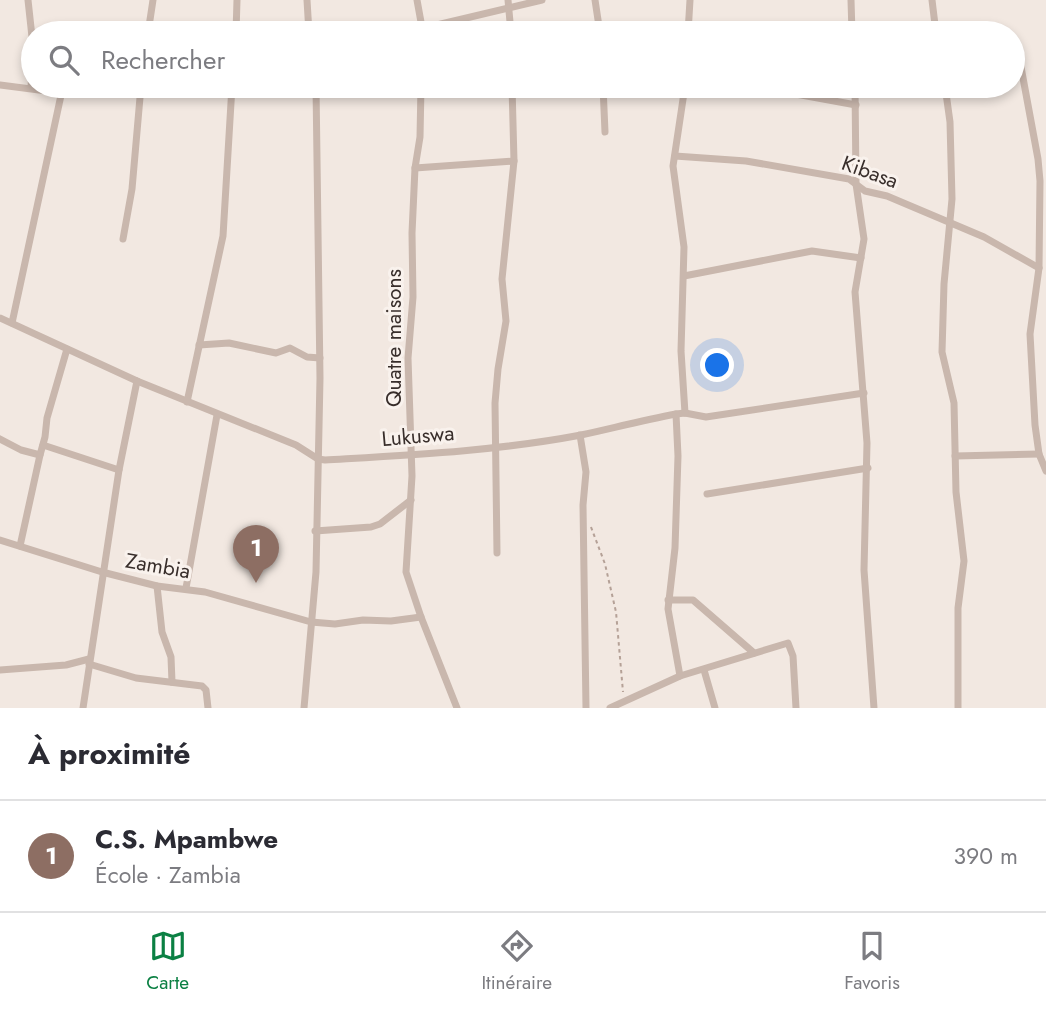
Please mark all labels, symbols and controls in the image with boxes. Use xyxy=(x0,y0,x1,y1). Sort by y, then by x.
search box xyxy=(21,21,1025,98)
icon: search xyxy=(45,41,83,79)
text: Rechercher xyxy=(101,41,225,79)
street label: Kibasa xyxy=(838,148,902,196)
street label: Quatre maisons xyxy=(379,269,409,407)
your location xyxy=(700,348,734,382)
street label: Lukuswa xyxy=(380,418,456,454)
pin: 1 xyxy=(233,525,279,583)
street label: Zambia xyxy=(123,546,193,586)
text: À proximité xyxy=(28,732,191,775)
text: C.S. Mpambwe xyxy=(95,820,278,858)
text: 1 xyxy=(45,839,57,873)
text: 390 m xyxy=(954,839,1018,873)
text: École · Zambia xyxy=(95,858,241,892)
tab: Carte xyxy=(146,927,189,996)
tab: Itinéraire xyxy=(481,927,552,996)
tab: Favoris xyxy=(844,927,900,996)

